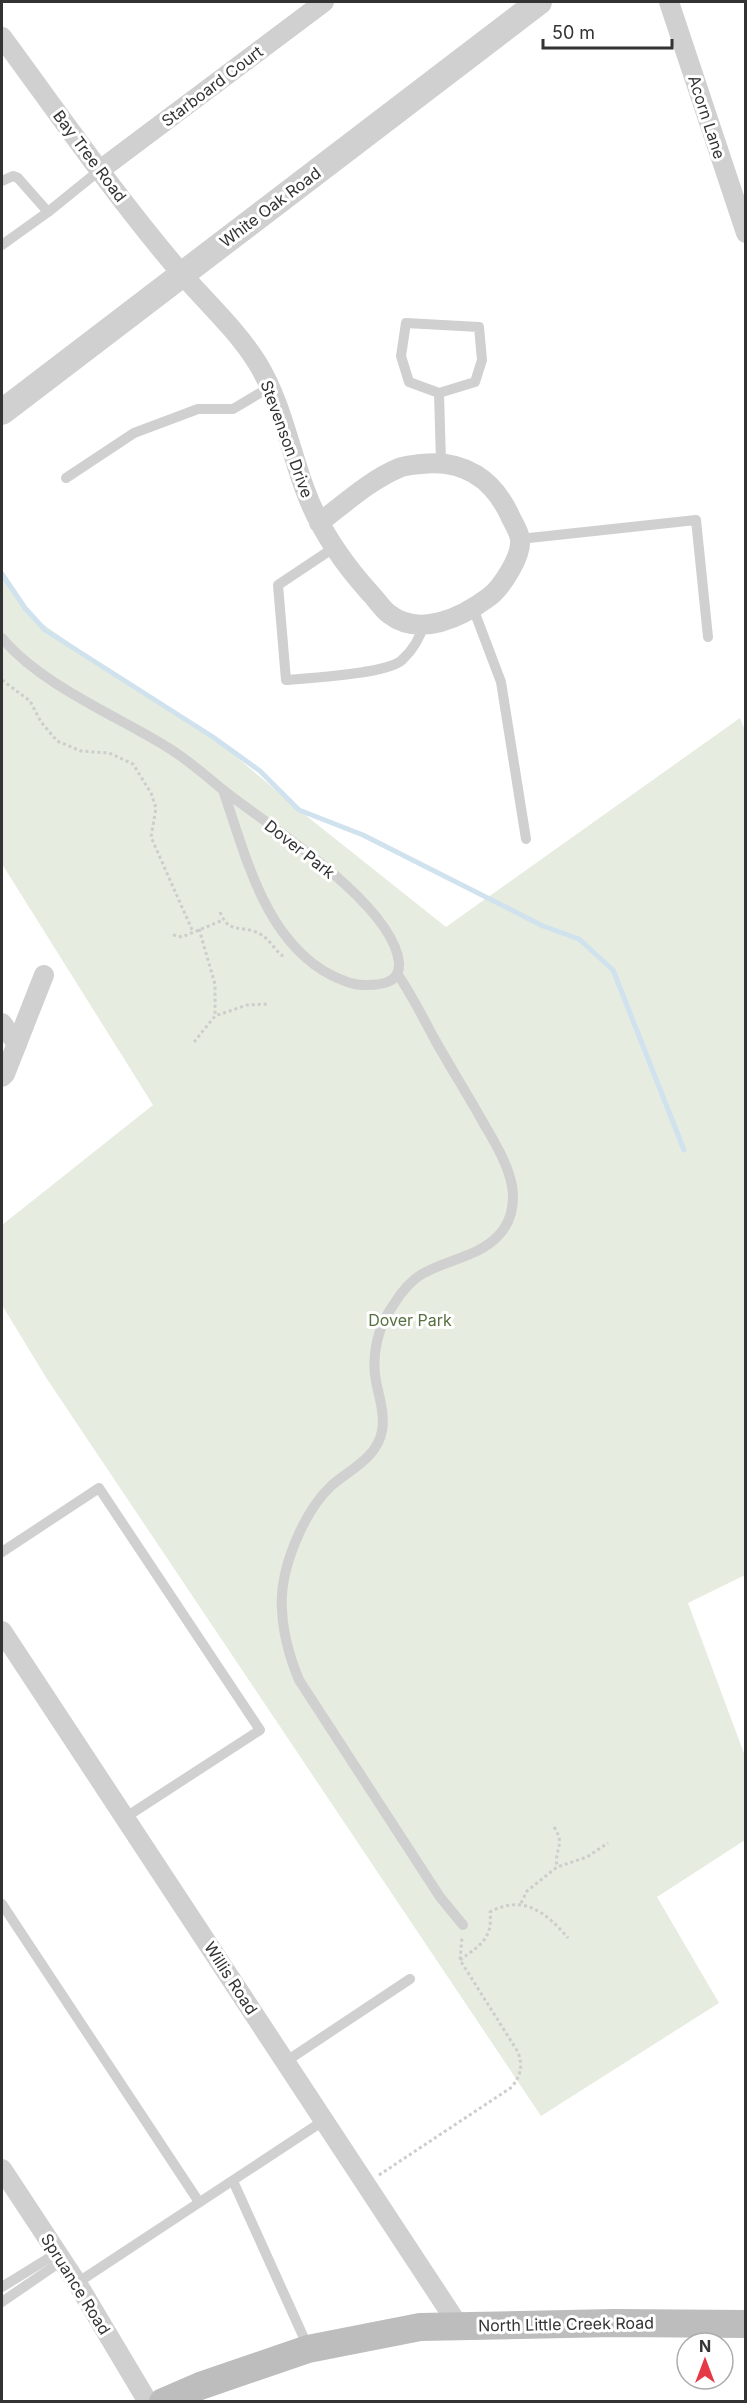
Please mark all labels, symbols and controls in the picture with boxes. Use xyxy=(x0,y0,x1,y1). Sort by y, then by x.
scale bar xyxy=(543,12,672,50)
text: 50 m xyxy=(552,22,595,43)
street label: Starboard Court xyxy=(157,41,267,131)
street label: Acorn Lane xyxy=(684,73,730,161)
street label: Bay Tree Road xyxy=(49,106,131,206)
street label: White Oak Road xyxy=(216,163,324,251)
street label: Stevenson Drive xyxy=(256,378,318,500)
street label: Dover Park xyxy=(261,815,339,883)
park label: Dover Park xyxy=(368,1310,452,1330)
street label: Willis Road xyxy=(200,1938,262,2018)
street label: Spruance Road xyxy=(37,2230,115,2338)
street label: North Little Creek Road xyxy=(478,2312,654,2336)
north arrow xyxy=(675,2331,735,2391)
text: N xyxy=(699,2336,711,2356)

